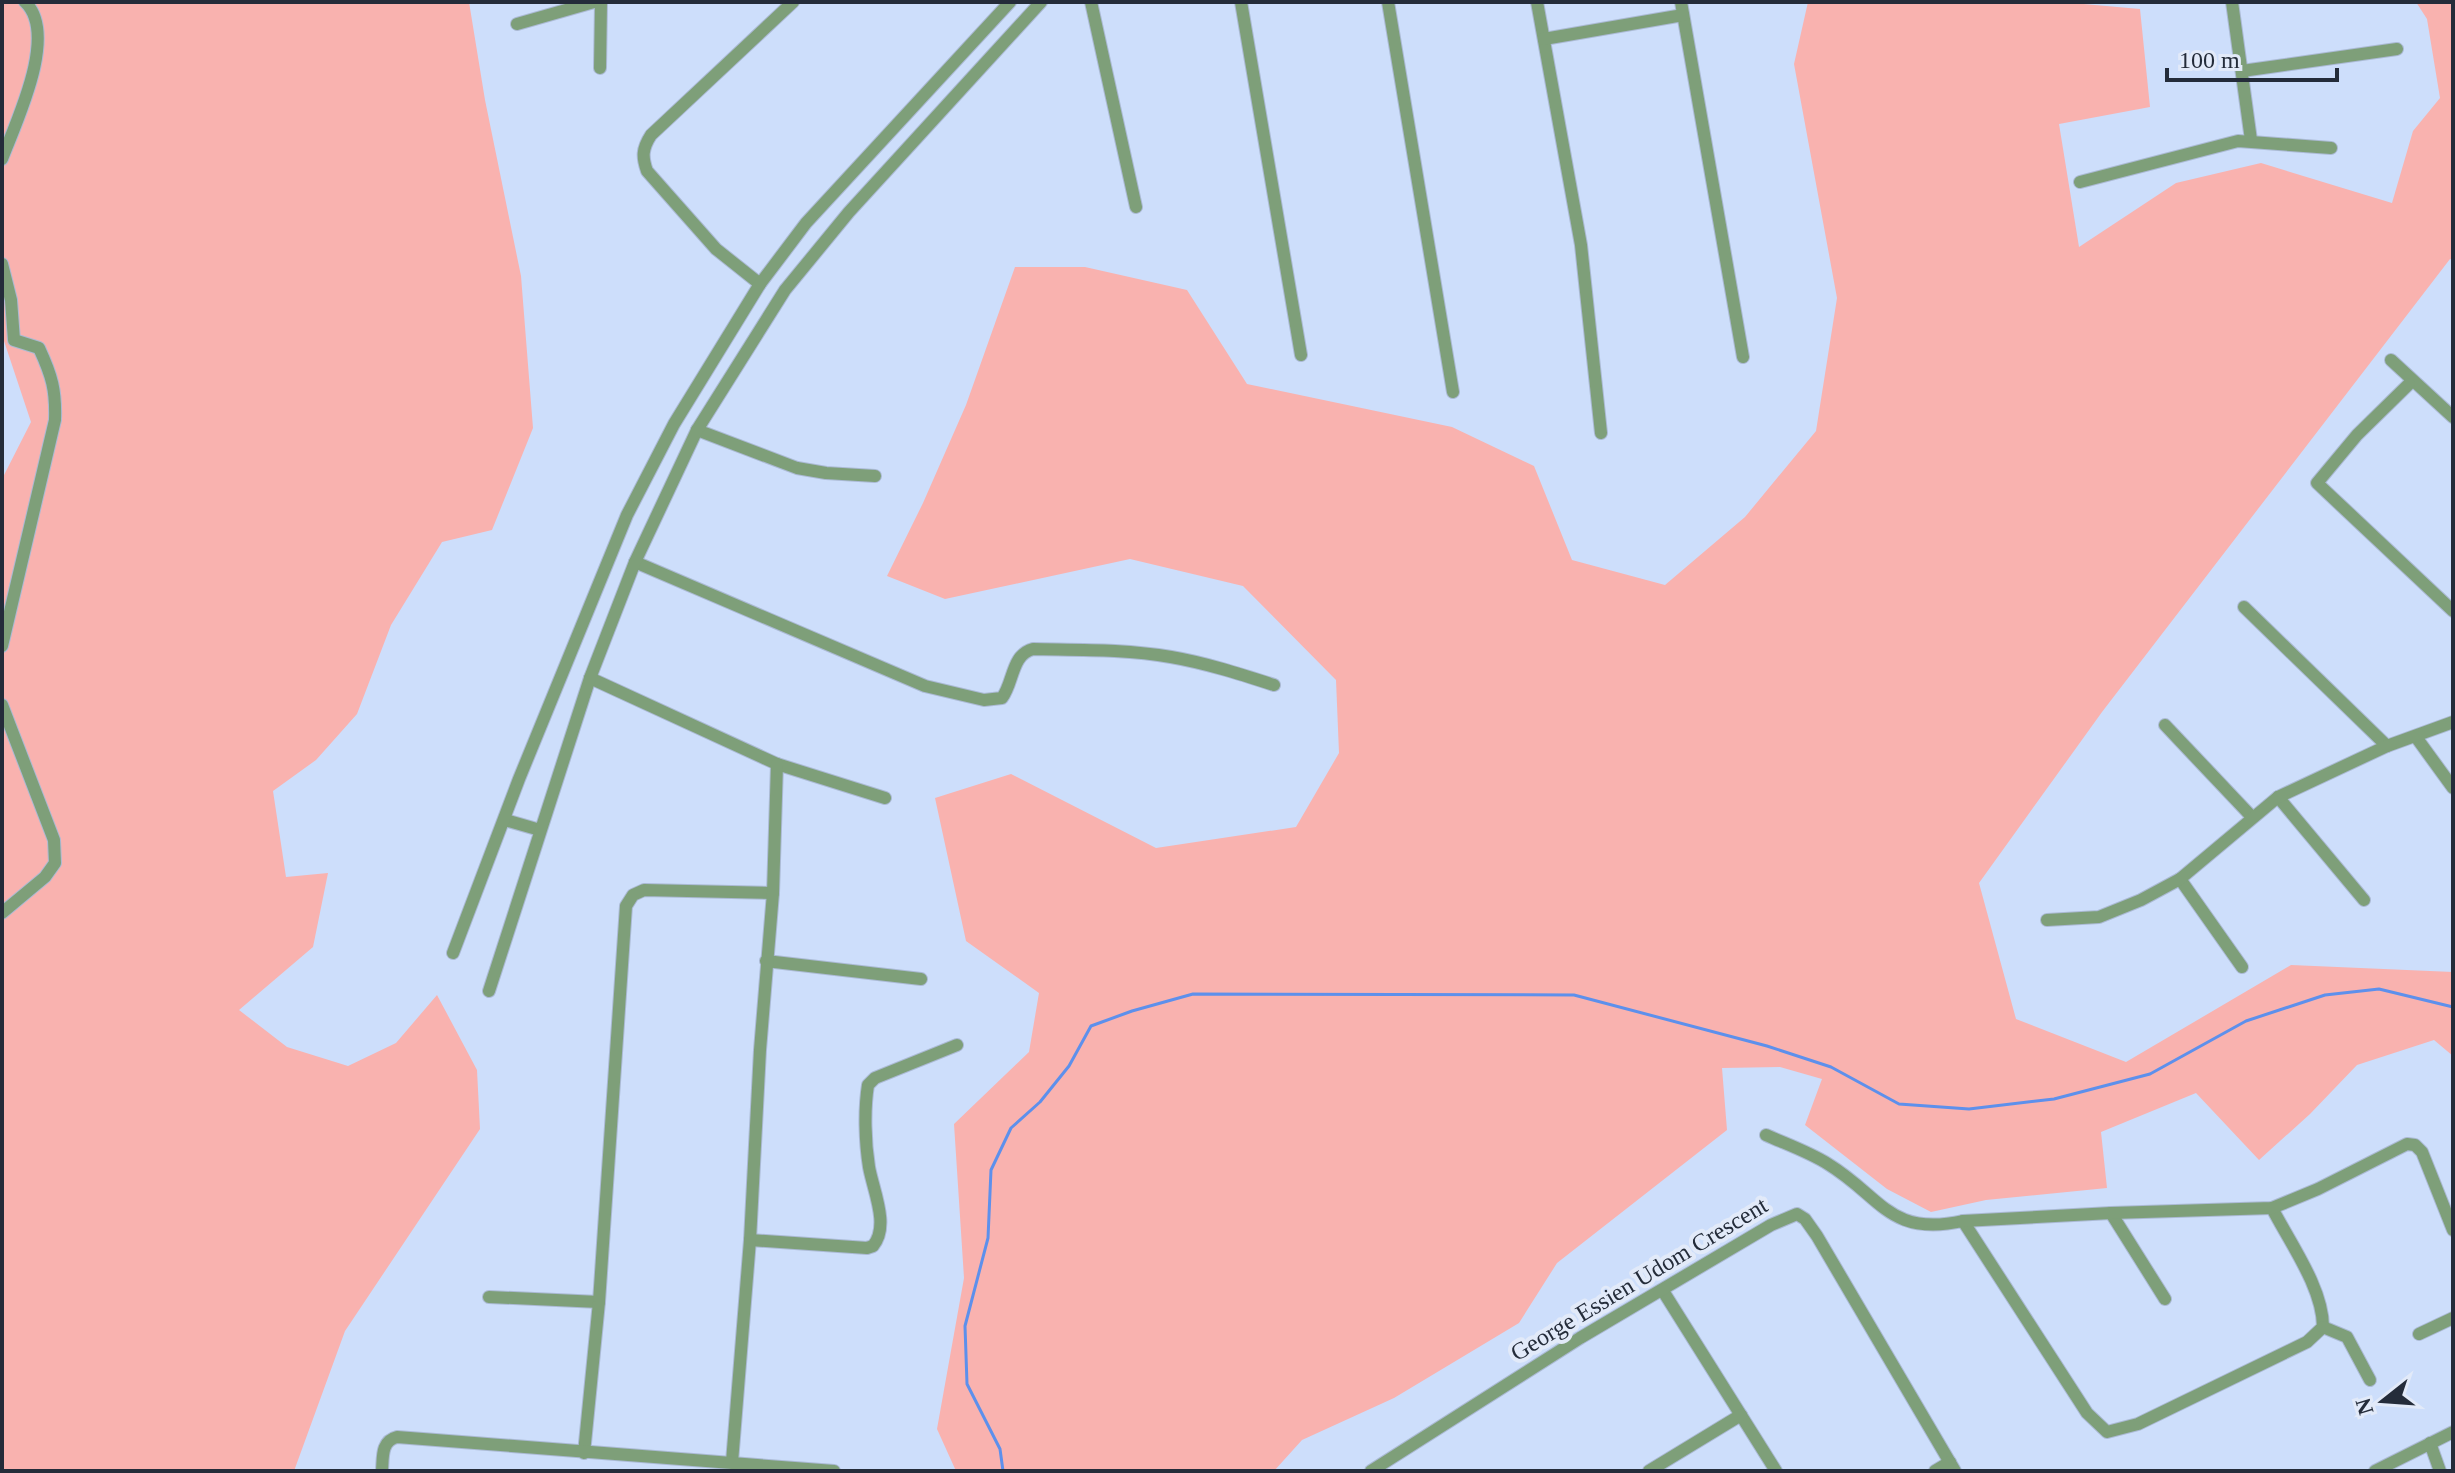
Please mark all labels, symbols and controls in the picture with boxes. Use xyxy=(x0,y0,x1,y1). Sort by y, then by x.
scale bar xyxy=(2167,32,2337,82)
text: 100 m xyxy=(2179,47,2240,73)
street label: George Essien Udom Crescent xyxy=(1506,1192,1772,1366)
north arrow xyxy=(2343,1361,2423,1441)
text: N xyxy=(2350,1395,2379,1418)

